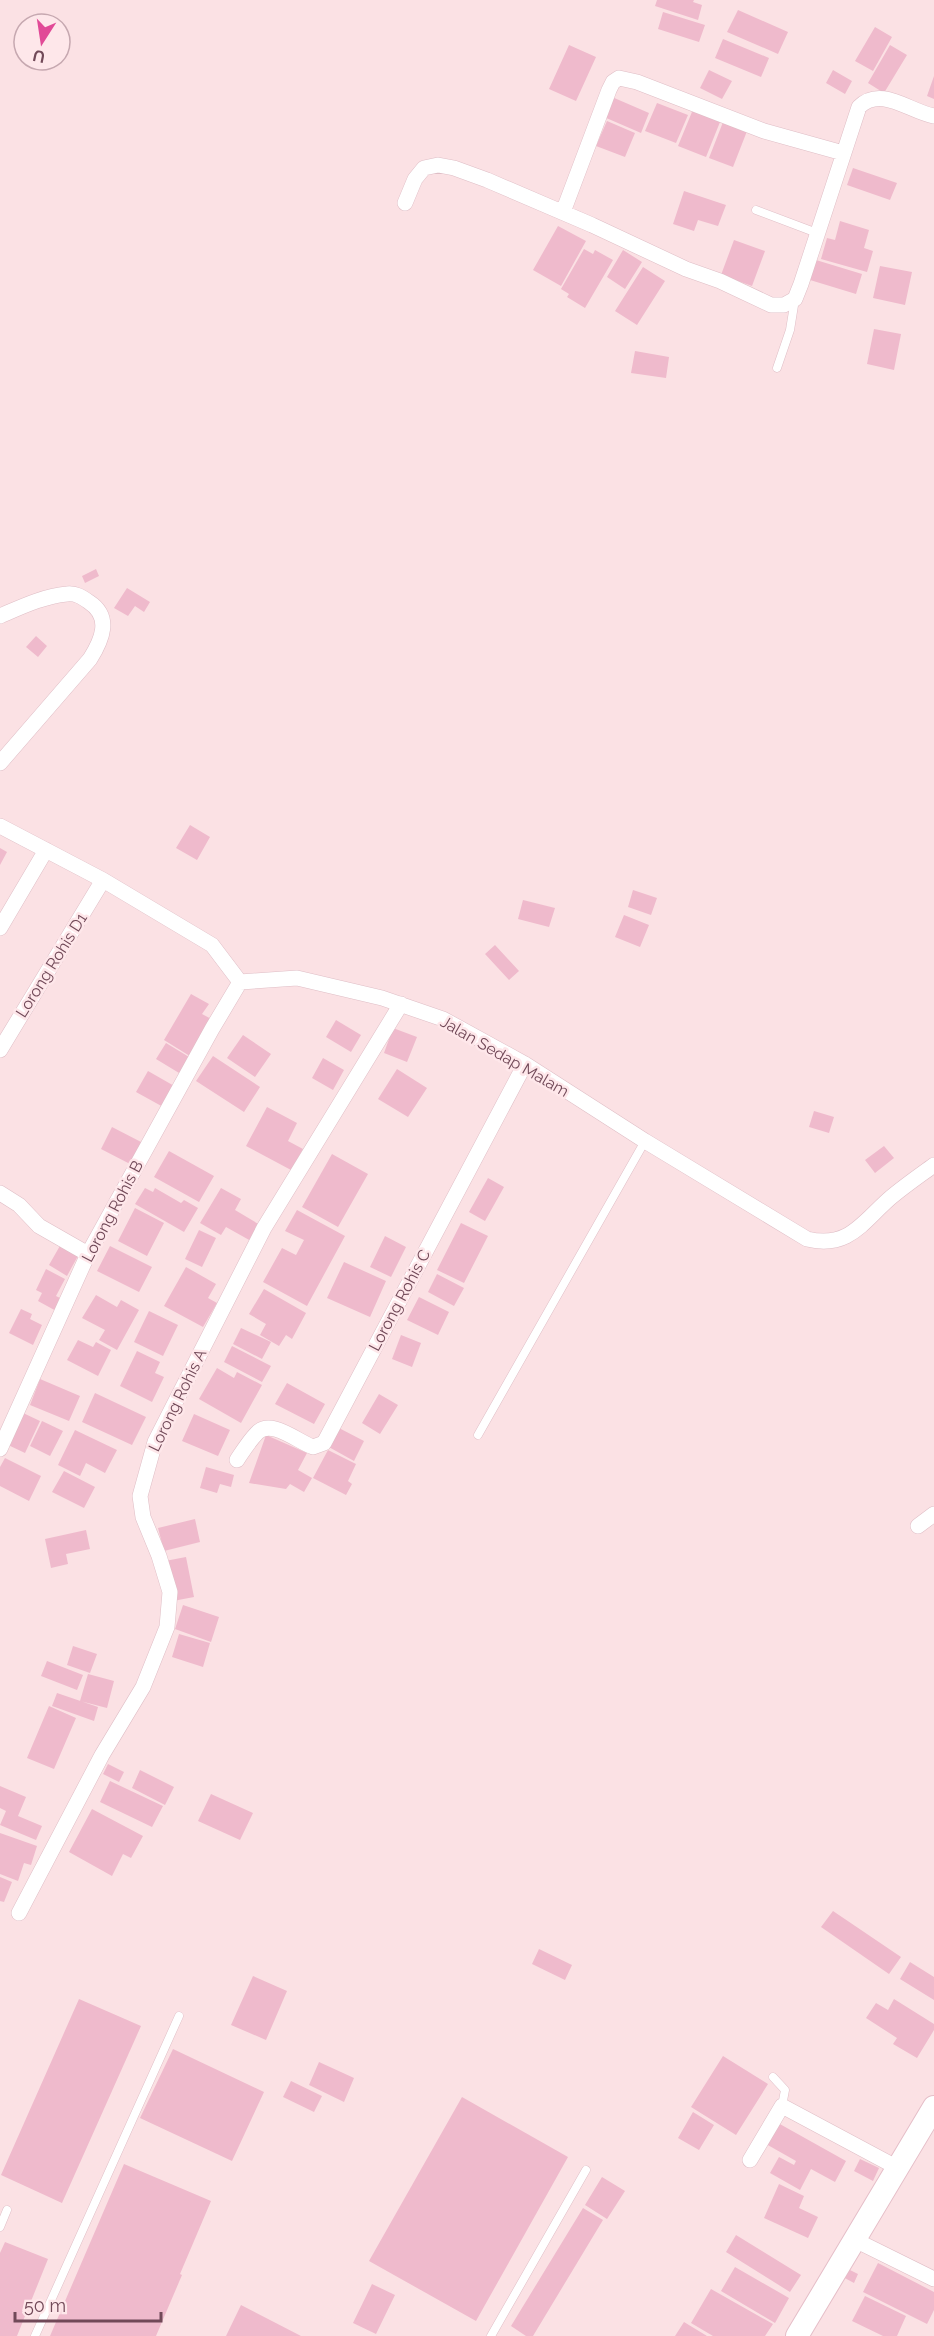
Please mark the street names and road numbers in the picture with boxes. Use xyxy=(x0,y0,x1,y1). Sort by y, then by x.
street label: Lorong Rohis D1 xyxy=(12,909,91,1021)
street label: Jalan Sedap Malam xyxy=(437,1012,572,1101)
street label: Lorong Rohis B xyxy=(78,1157,147,1265)
street label: Lorong Rohis C xyxy=(365,1246,434,1354)
street label: Lorong Rohis A xyxy=(144,1346,211,1454)

